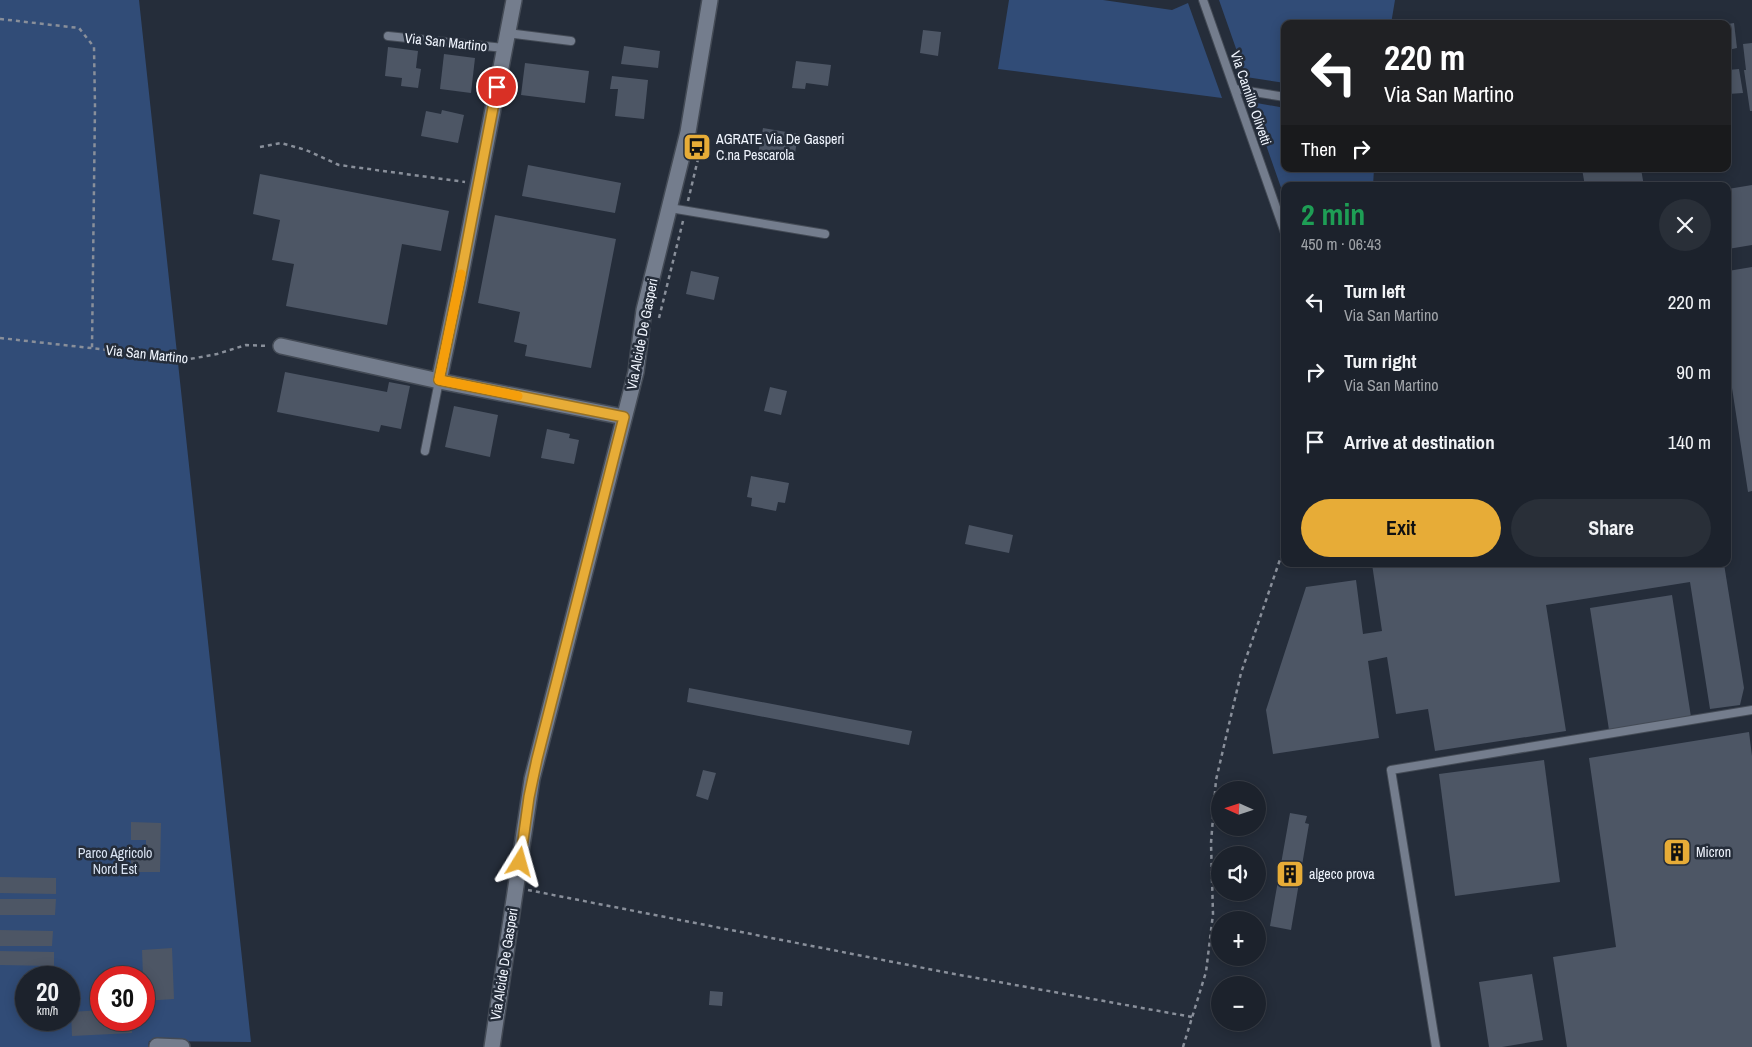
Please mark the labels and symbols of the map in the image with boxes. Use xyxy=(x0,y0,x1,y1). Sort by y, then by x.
street label: Via San Martino xyxy=(404,29,488,55)
street label: Via Camillo Olivetti xyxy=(1226,48,1276,148)
pin xyxy=(476,66,518,108)
place label: AGRATE Via De Gasperi C.na Pescarola xyxy=(715,130,845,164)
bus stop icon: AGRATE Via De Gasperi C.na Pescarola xyxy=(682,132,712,162)
street label: Via Alcide De Gasperi xyxy=(622,277,662,391)
street label: Via San Martino xyxy=(105,341,189,367)
north arrow xyxy=(1211,781,1266,836)
position arrow xyxy=(493,835,545,887)
building icon: Micron xyxy=(1662,837,1692,867)
place label: Micron xyxy=(1696,843,1731,861)
park label: Parco Agricolo Nord Est xyxy=(78,844,152,878)
building icon: algeco prova xyxy=(1275,859,1305,889)
place label: algeco prova xyxy=(1309,865,1375,883)
street label: Via Alcide De Gasperi xyxy=(486,907,522,1021)
speed limit sign: 30 xyxy=(90,966,155,1031)

